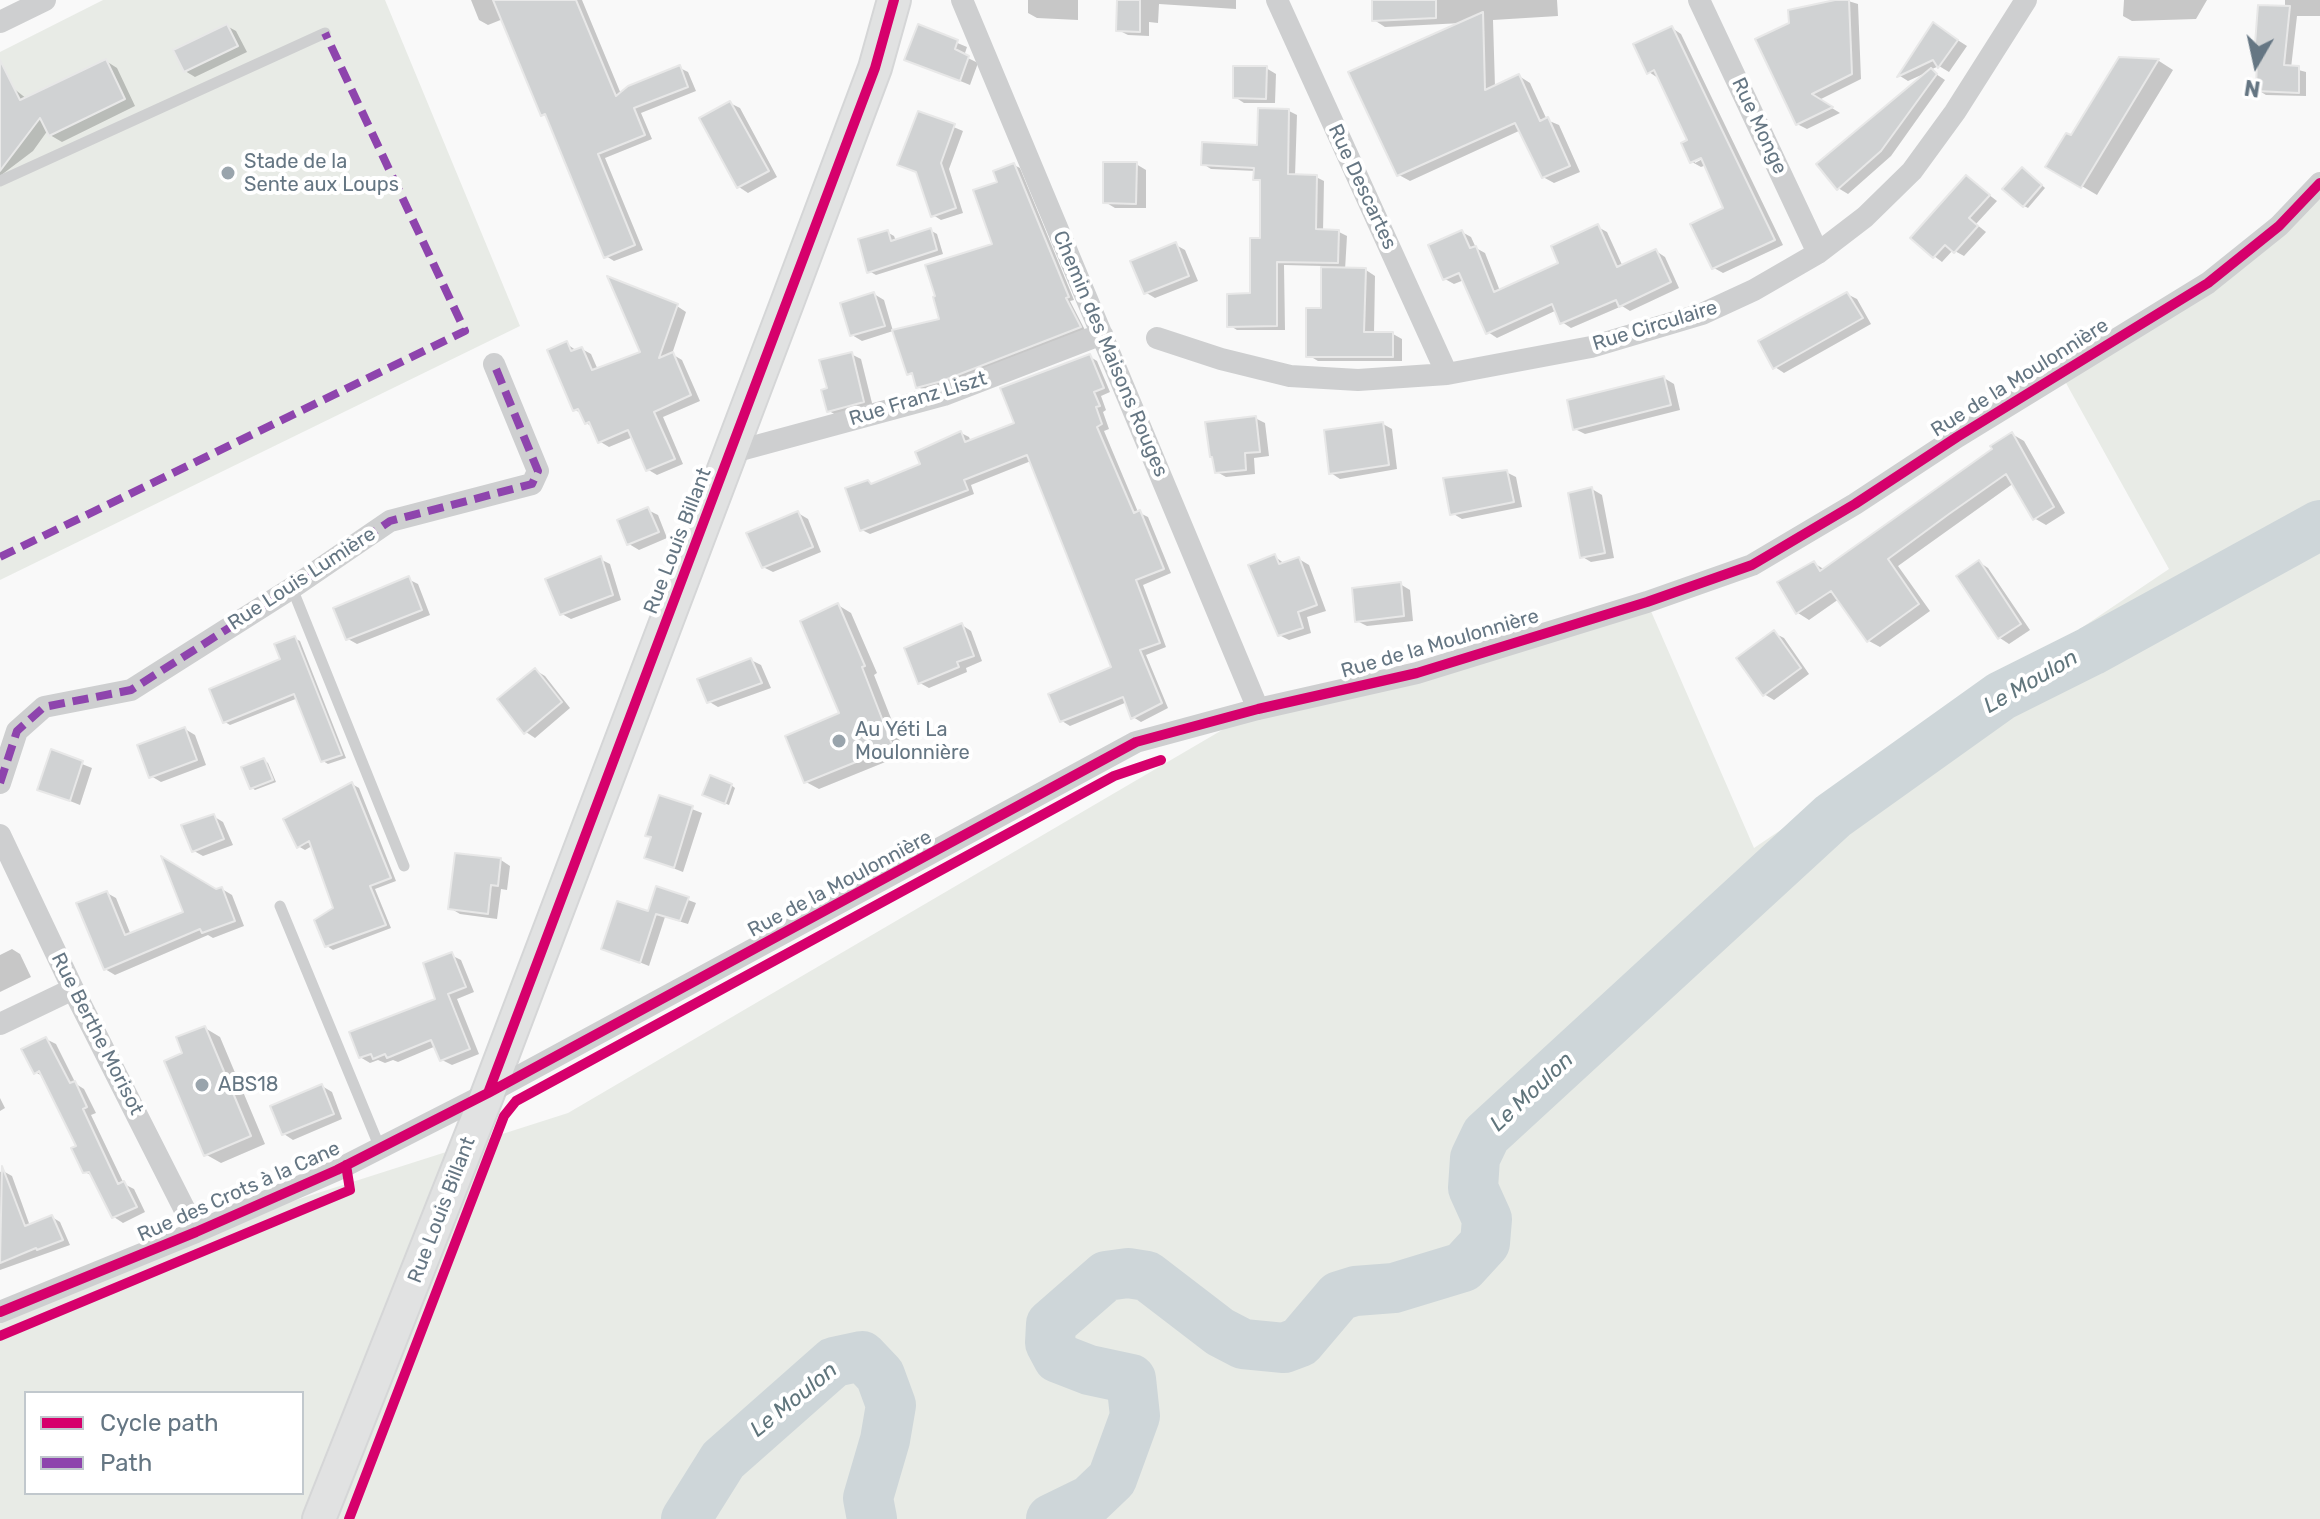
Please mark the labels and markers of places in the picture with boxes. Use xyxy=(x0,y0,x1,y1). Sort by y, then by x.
place label: Stade de la Sente aux Loups xyxy=(244,150,399,197)
marker: Stade de la Sente aux Loups xyxy=(219,164,237,182)
place label: Au Yéti La Moulonnière xyxy=(855,718,970,765)
marker: Au Yéti La Moulonnière xyxy=(830,732,848,750)
place label: ABS18 xyxy=(218,1073,278,1097)
marker: ABS18 xyxy=(193,1076,211,1094)

